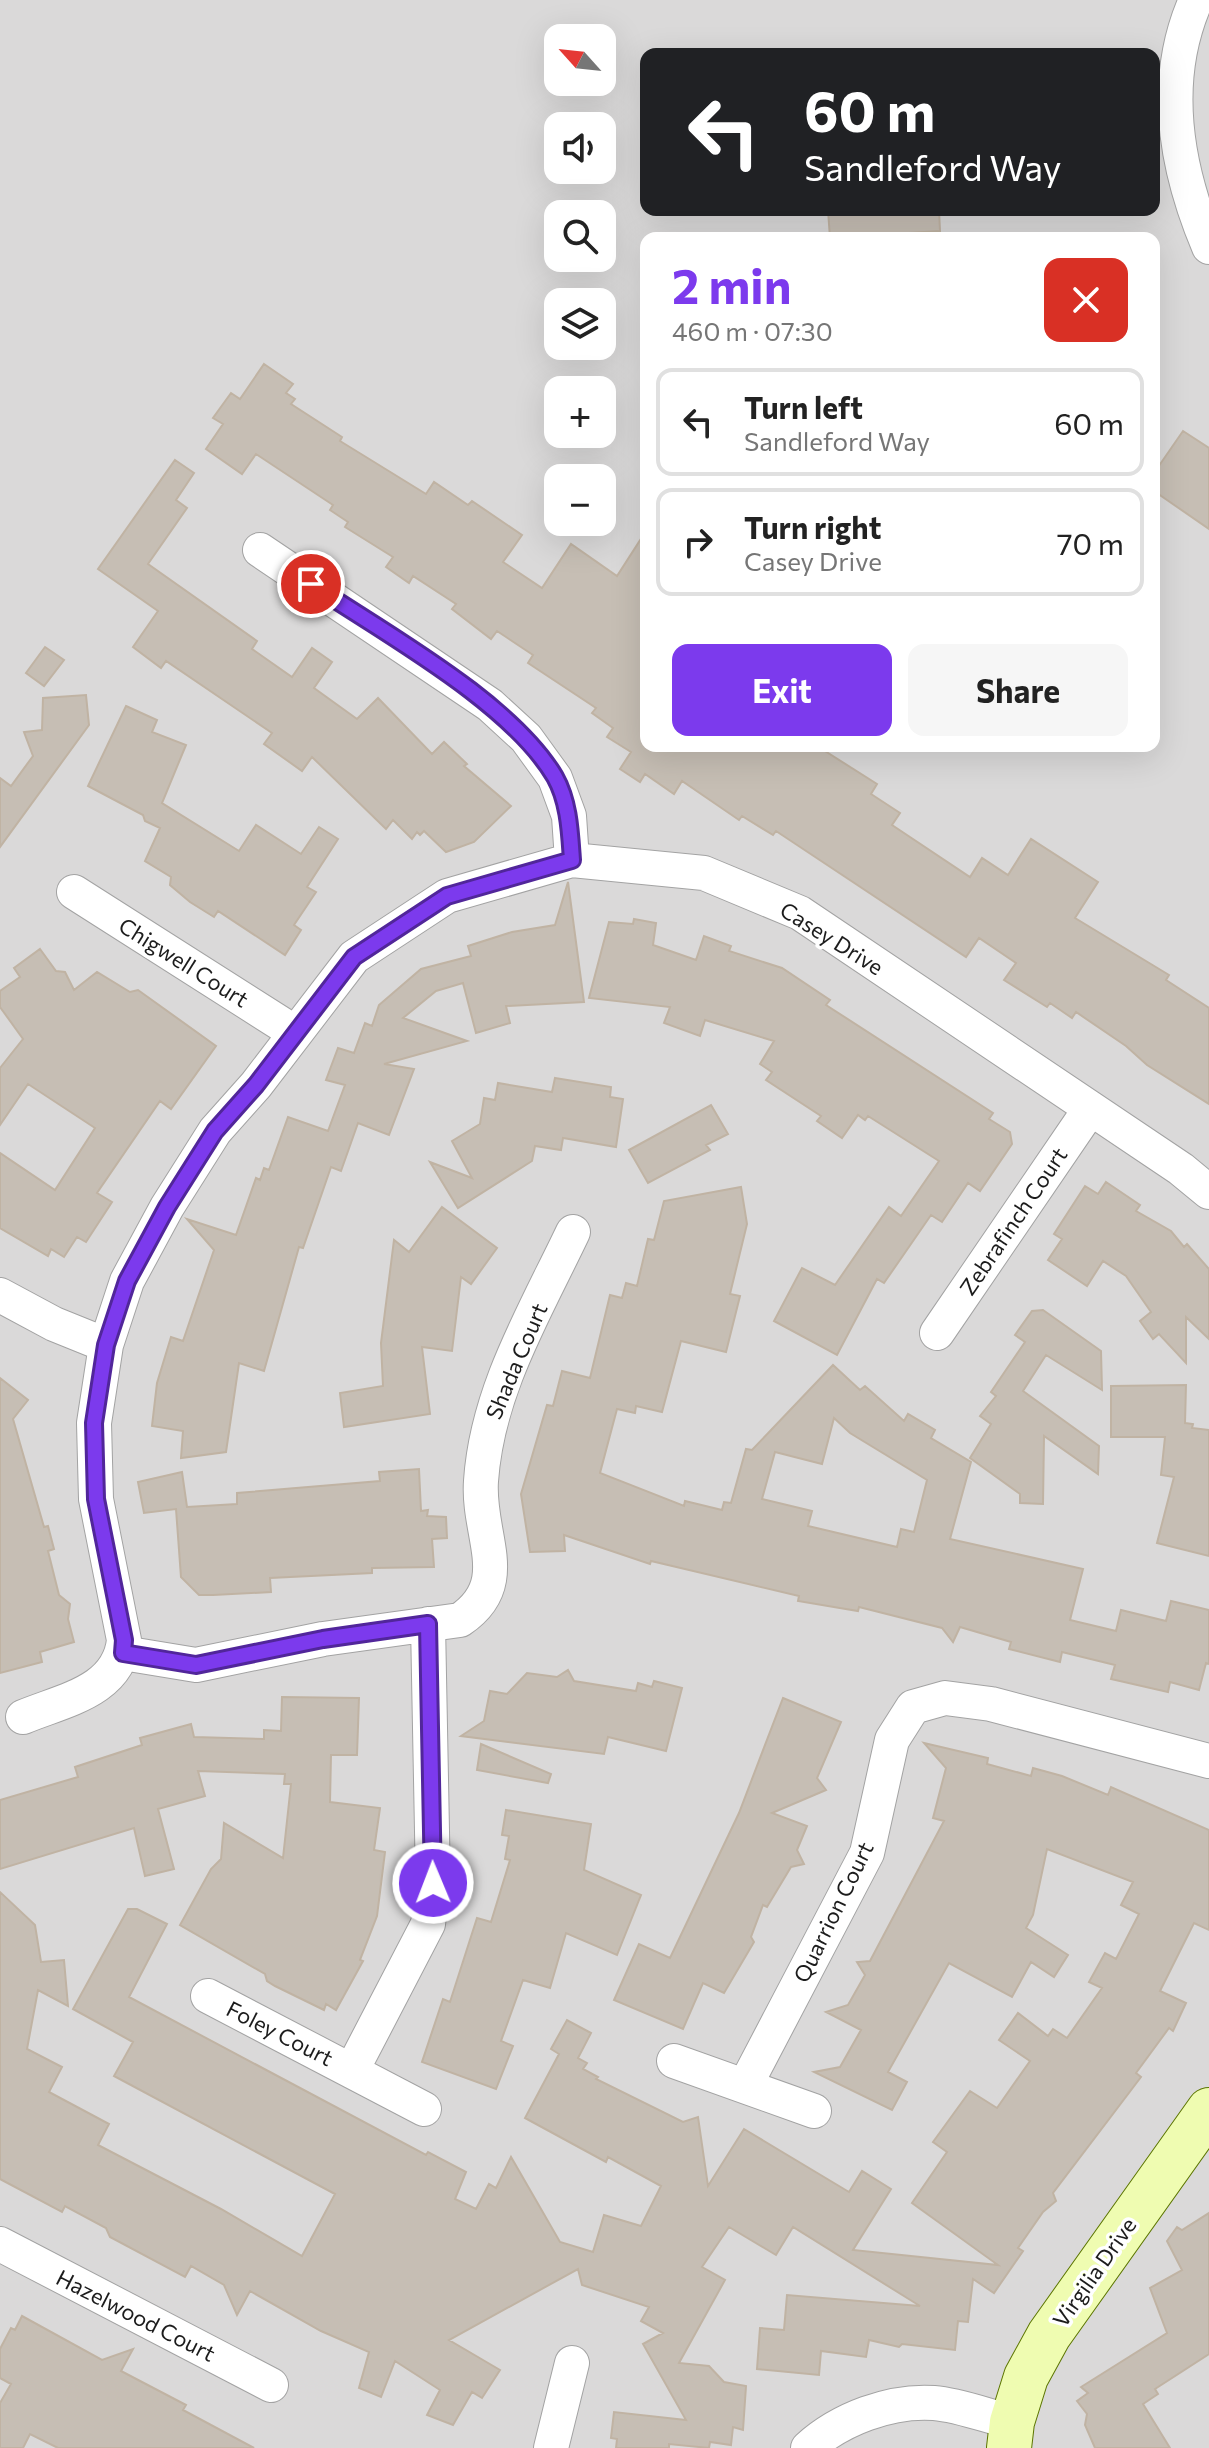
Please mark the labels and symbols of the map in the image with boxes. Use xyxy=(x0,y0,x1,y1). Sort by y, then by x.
north arrow xyxy=(544,24,616,96)
pin xyxy=(277,550,345,618)
street label: Casey Drive xyxy=(775,896,889,980)
street label: Chigwell Court xyxy=(114,911,254,1013)
street label: Zebrafinch Court xyxy=(954,1142,1072,1300)
street label: Shada Court xyxy=(479,1299,553,1423)
street label: Quarrion Court xyxy=(787,1837,879,1987)
position arrow xyxy=(391,1841,475,1925)
street label: Foley Court xyxy=(222,1995,338,2071)
street label: Virgilia Drive xyxy=(1046,2212,1142,2332)
street label: Hazelwood Court xyxy=(52,2263,220,2367)

